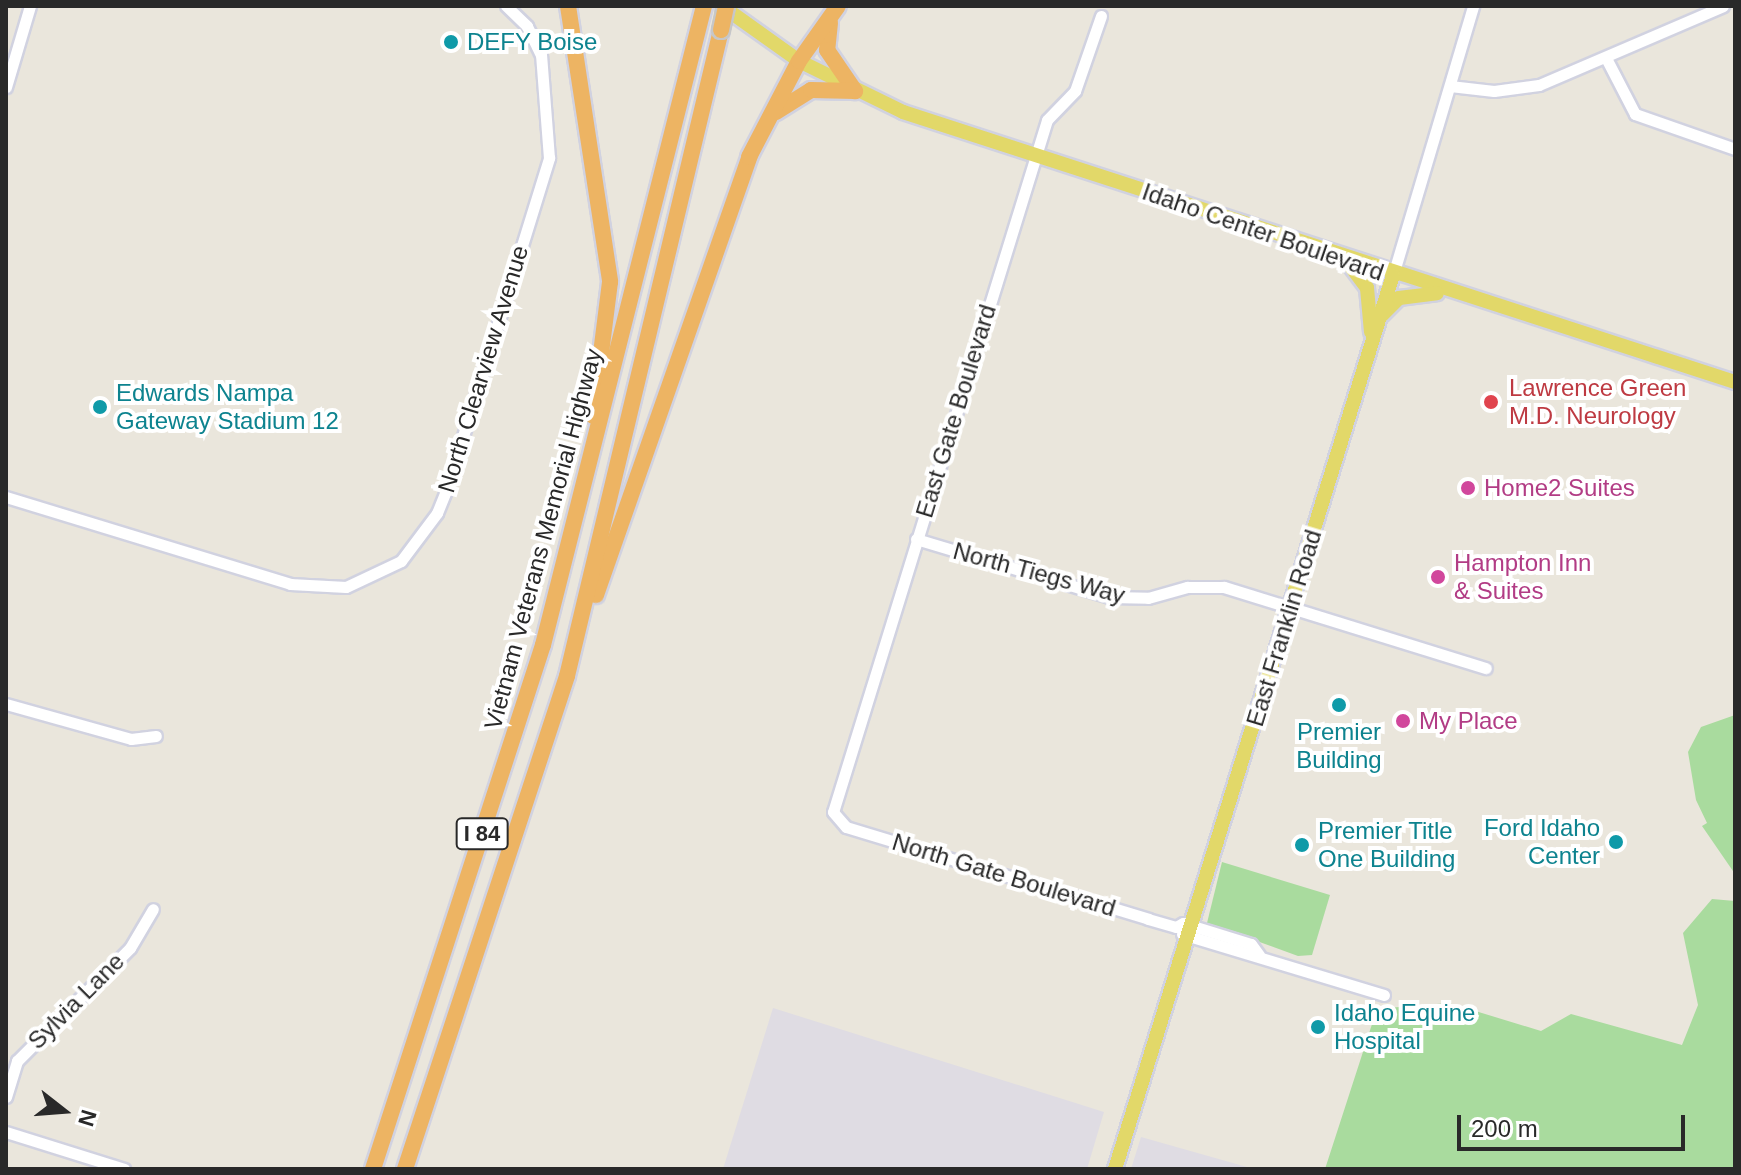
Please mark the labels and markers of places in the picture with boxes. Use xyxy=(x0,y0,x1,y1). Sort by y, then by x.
place label: DEFY Boise xyxy=(467,28,598,56)
marker: DEFY Boise xyxy=(442,33,460,51)
place label: Lawrence Green M.D. Neurology xyxy=(1509,374,1686,430)
place label: Edwards Nampa Gateway Stadium 12 xyxy=(116,379,339,435)
marker: Lawrence Green M.D. Neurology xyxy=(1480,391,1502,413)
marker: Edwards Nampa Gateway Stadium 12 xyxy=(91,398,109,416)
place label: Home2 Suites xyxy=(1484,474,1635,502)
marker: Home2 Suites xyxy=(1459,479,1477,497)
place label: Hampton Inn & Suites xyxy=(1454,549,1591,605)
marker: Hampton Inn & Suites xyxy=(1429,568,1447,586)
marker: Premier Building xyxy=(1330,696,1348,714)
place label: My Place xyxy=(1419,707,1518,735)
marker: My Place xyxy=(1394,712,1412,730)
place label: Premier Building xyxy=(1296,718,1382,774)
place label: Ford Idaho Center xyxy=(1484,814,1600,870)
place label: Premier Title One Building xyxy=(1318,817,1455,873)
marker: Ford Idaho Center xyxy=(1607,833,1625,851)
marker: Premier Title One Building xyxy=(1293,836,1311,854)
place label: Idaho Equine Hospital xyxy=(1334,999,1475,1055)
marker: Idaho Equine Hospital xyxy=(1309,1018,1327,1036)

